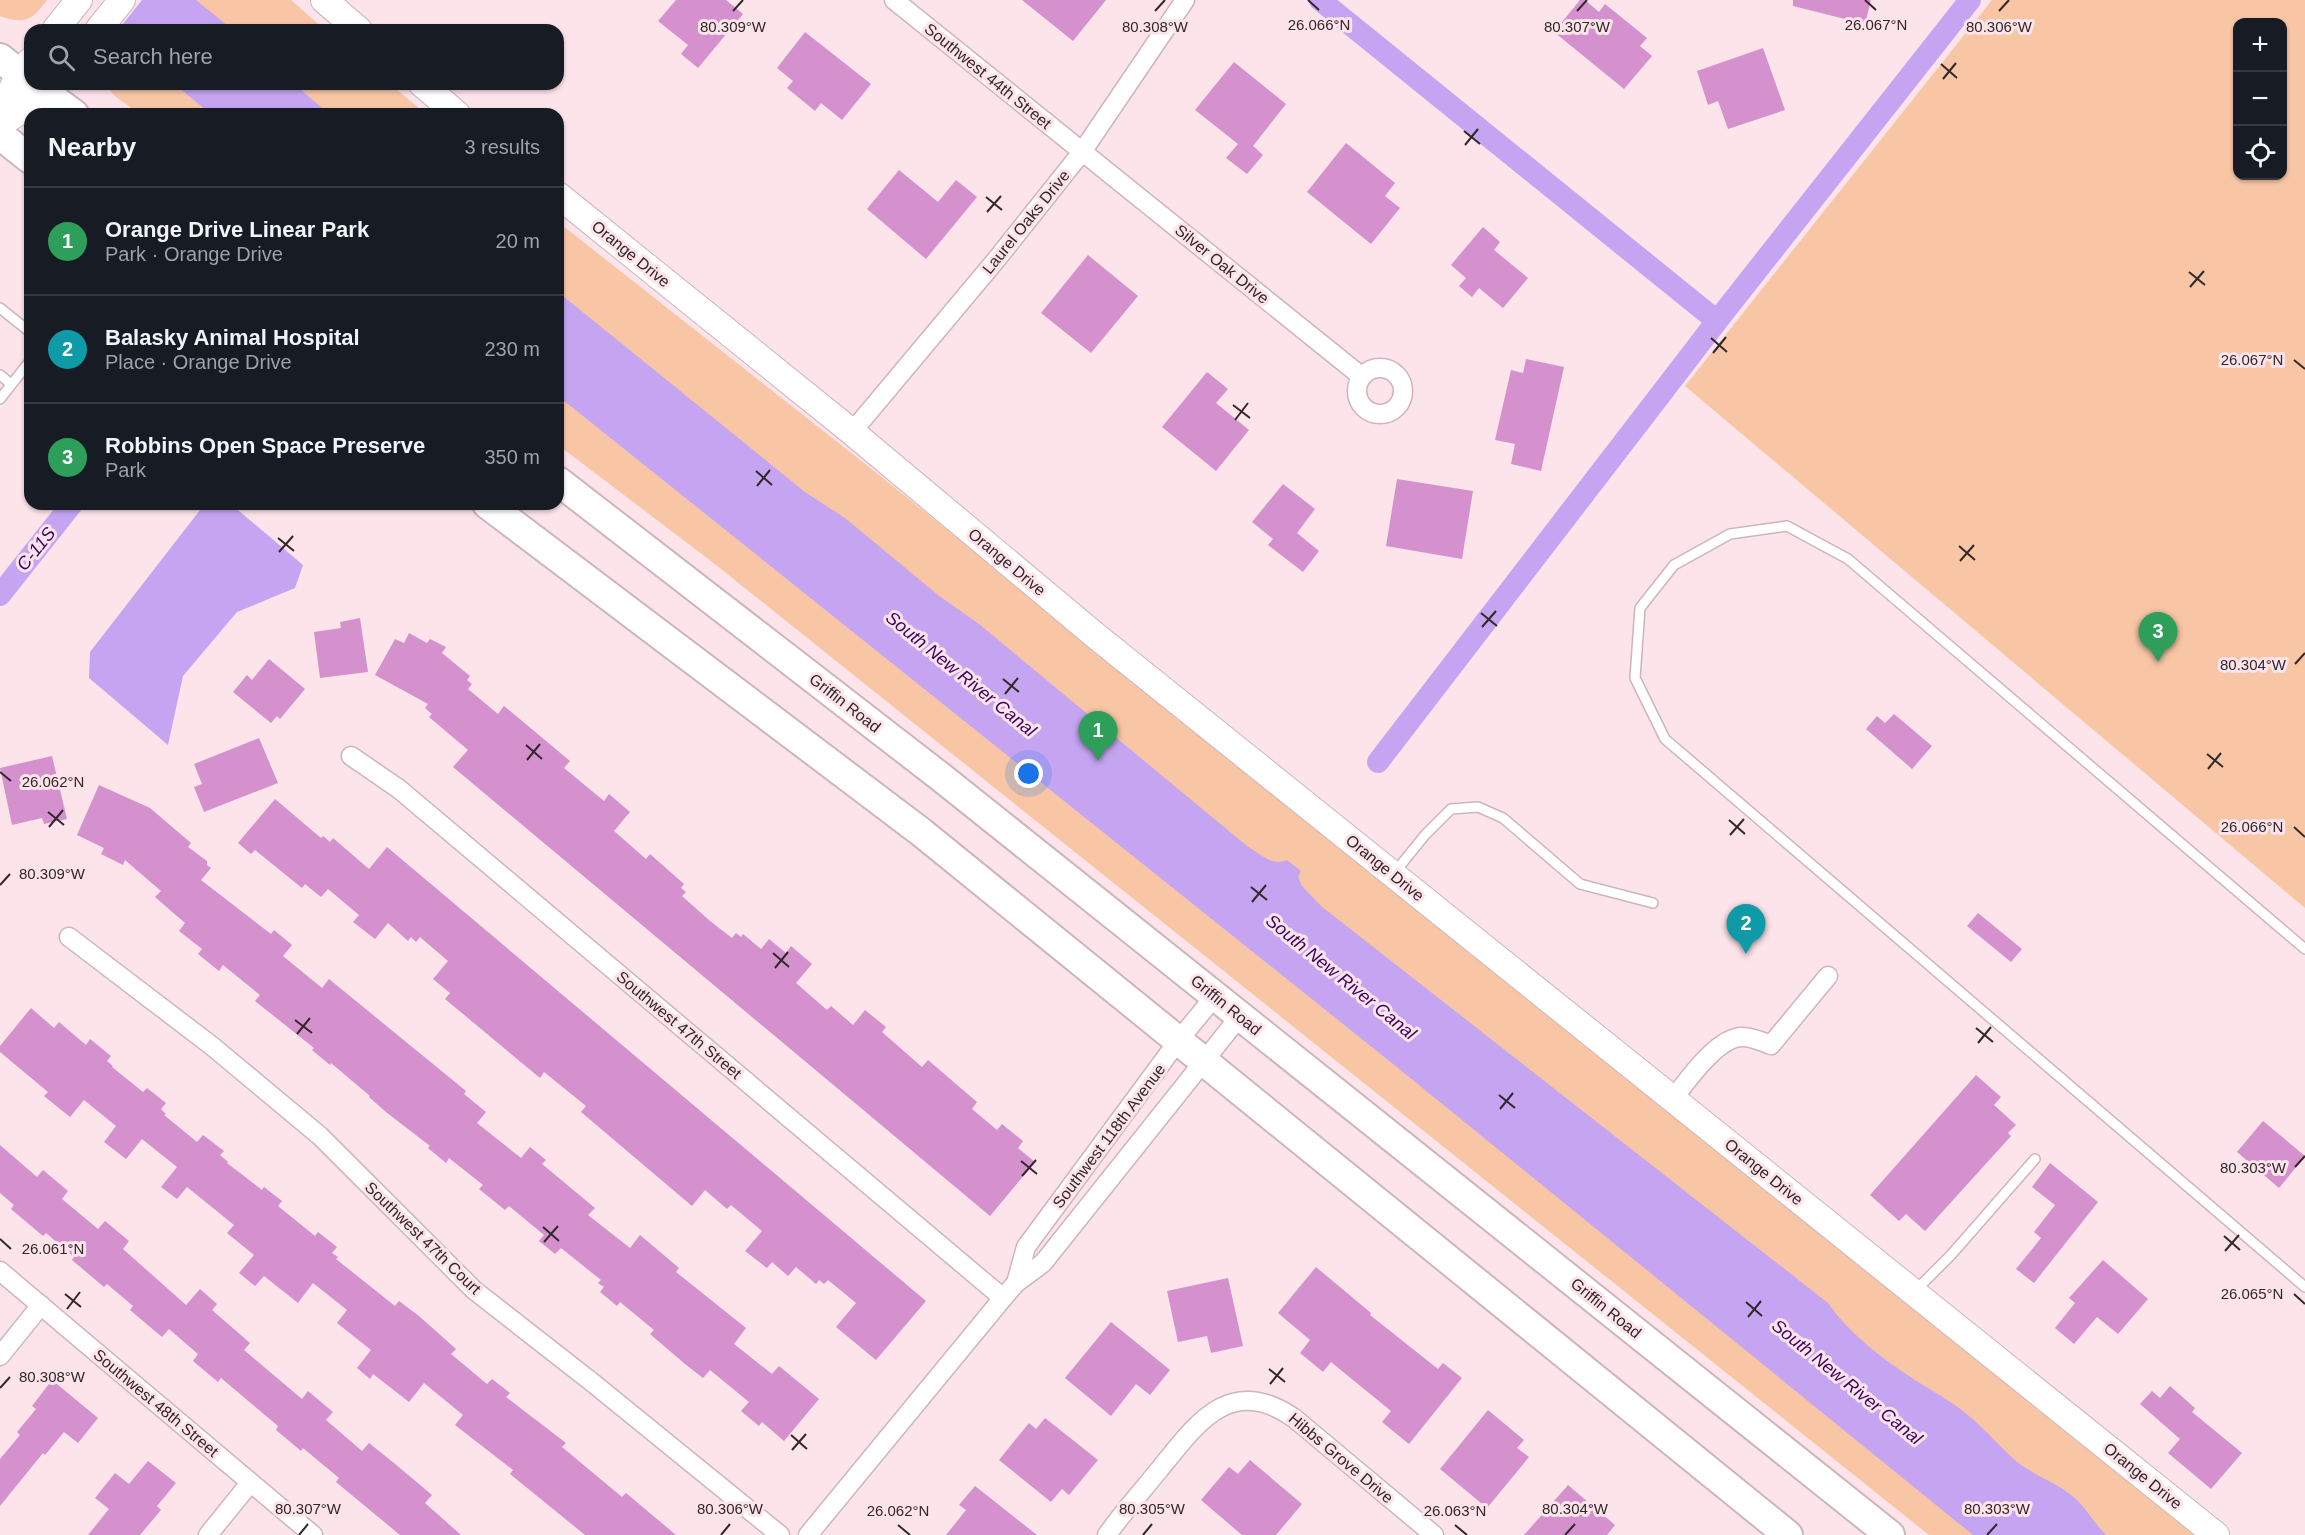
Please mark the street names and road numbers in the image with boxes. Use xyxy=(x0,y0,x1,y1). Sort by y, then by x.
street label: Southwest 44th Street xyxy=(921,20,1055,132)
street label: Laurel Oaks Drive xyxy=(979,167,1073,277)
street label: Orange Drive xyxy=(589,217,673,291)
street label: Silver Oak Drive xyxy=(1172,221,1272,307)
street label: Orange Drive xyxy=(965,525,1049,599)
street label: Griffin Road xyxy=(806,670,884,736)
street label: Orange Drive xyxy=(1343,831,1427,905)
street label: Southwest 47th Street xyxy=(613,968,745,1082)
street label: Griffin Road xyxy=(1188,972,1264,1038)
street label: Southwest 118th Avenue xyxy=(1049,1061,1169,1211)
street label: Orange Drive xyxy=(1722,1135,1806,1209)
street label: Southwest 47th Court xyxy=(362,1178,485,1298)
street label: Griffin Road xyxy=(1568,1275,1644,1341)
street label: Southwest 48th Street xyxy=(90,1346,222,1460)
street label: Hibbs Grove Drive xyxy=(1285,1409,1397,1507)
street label: Orange Drive xyxy=(2101,1439,2185,1513)

